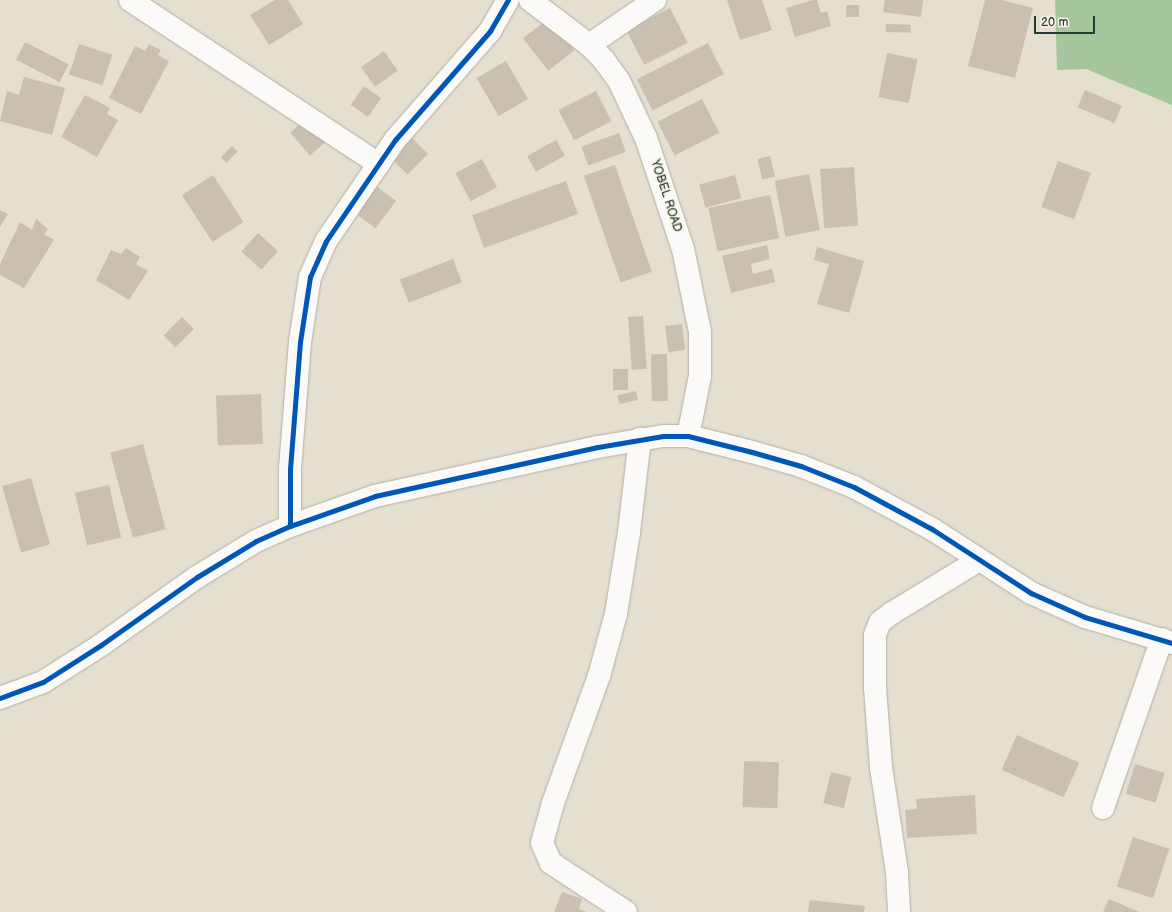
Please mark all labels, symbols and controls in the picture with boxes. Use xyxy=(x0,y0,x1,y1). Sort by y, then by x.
scale bar xyxy=(1036,8,1097,34)
text: 20 m xyxy=(1041,15,1068,30)
street label: YOBEL ROAD xyxy=(648,158,684,234)

